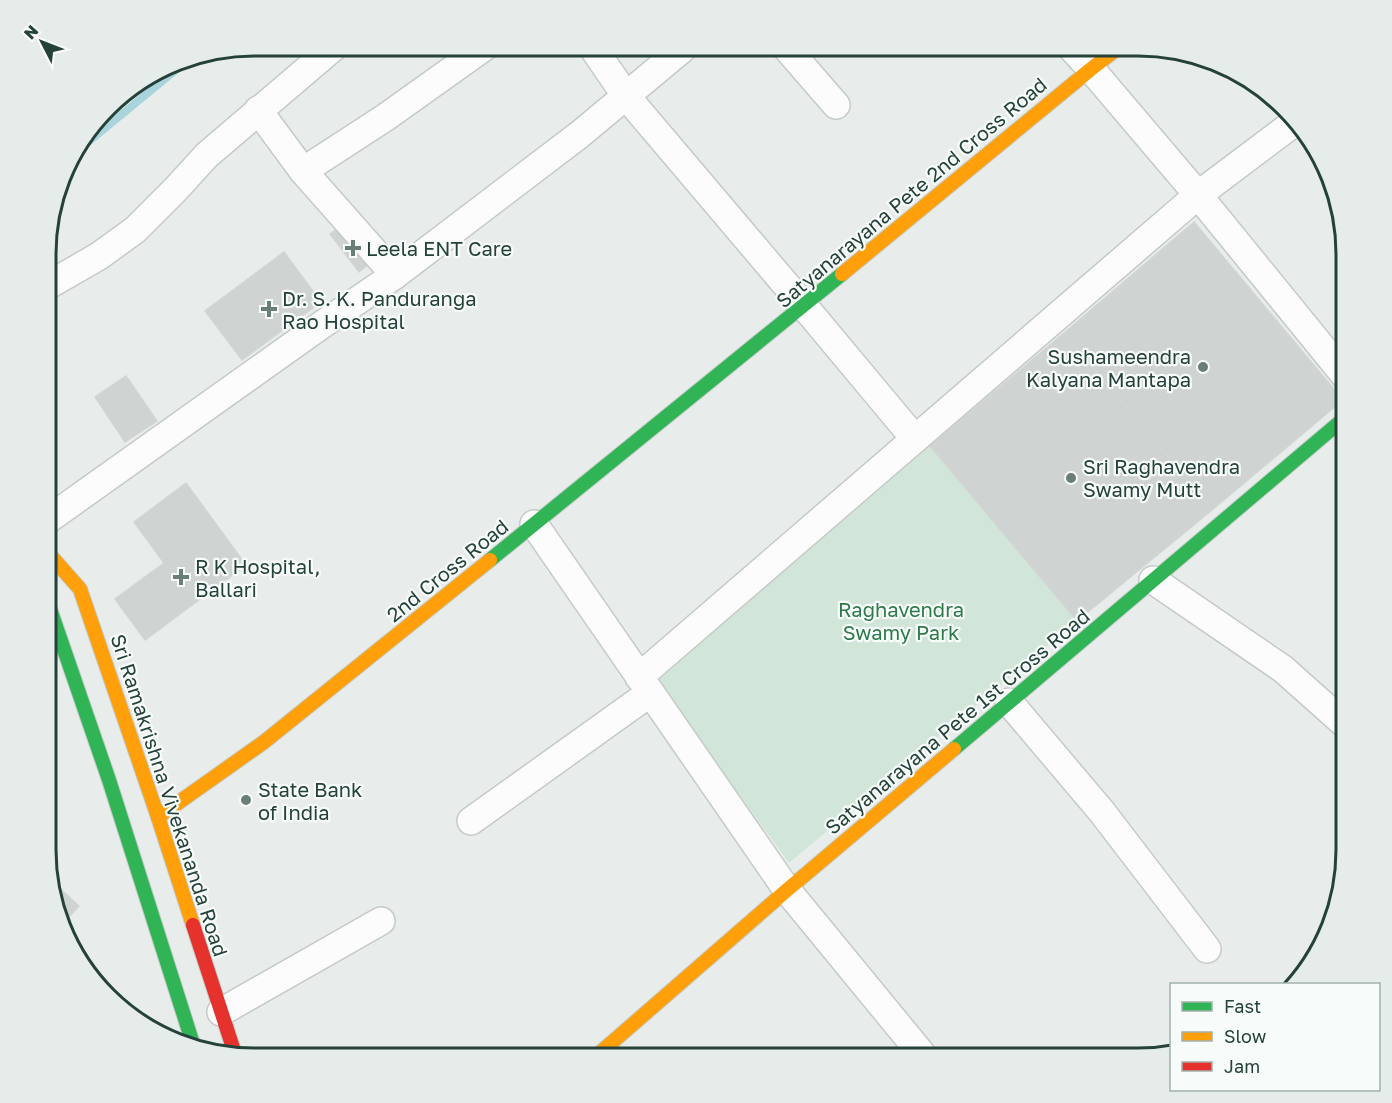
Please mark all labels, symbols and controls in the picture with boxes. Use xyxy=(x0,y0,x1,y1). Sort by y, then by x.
north arrow xyxy=(12,12,72,72)
text: N xyxy=(19,21,42,43)
street label: Satyanarayana Pete 2nd Cross Road xyxy=(771,72,1051,312)
place label: Leela ENT Care xyxy=(366,236,512,260)
marker: Leela ENT Care xyxy=(344,239,362,257)
place label: Dr. S. K. Panduranga Rao Hospital xyxy=(282,286,477,333)
marker: Dr. S. K. Panduranga Rao Hospital xyxy=(260,300,278,318)
place label: Sushameendra Kalyana Mantapa xyxy=(1026,344,1191,391)
marker: Sushameendra Kalyana Mantapa xyxy=(1196,360,1210,374)
place label: Sri Raghavendra Swamy Mutt xyxy=(1083,454,1240,501)
marker: Sri Raghavendra Swamy Mutt xyxy=(1064,471,1078,485)
street label: 2nd Cross Road xyxy=(381,514,513,626)
place label: R K Hospital, Ballari xyxy=(195,554,321,601)
marker: R K Hospital, Ballari xyxy=(172,568,190,586)
park label: Raghavendra Swamy Park xyxy=(838,597,964,644)
street label: Satyanarayana Pete 1st Cross Road xyxy=(820,603,1094,839)
street label: Sri Ramakrishna Vivekananda Road xyxy=(106,631,234,959)
place label: State Bank of India xyxy=(258,777,362,824)
marker: State Bank of India xyxy=(239,793,253,807)
legend xyxy=(1170,983,1380,1091)
text: Fast xyxy=(1224,995,1261,1017)
text: Slow xyxy=(1224,1025,1267,1047)
text: Jam xyxy=(1224,1055,1260,1077)

